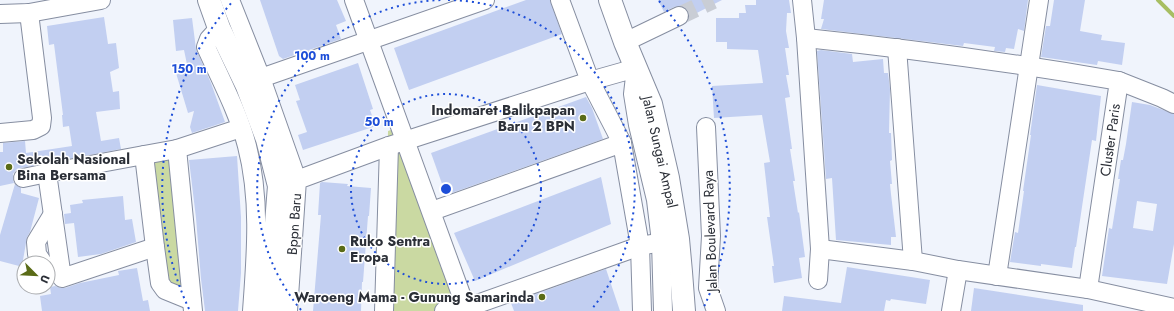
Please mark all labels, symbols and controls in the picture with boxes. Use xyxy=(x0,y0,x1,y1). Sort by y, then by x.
text: 100 m xyxy=(294,47,330,65)
text: 150 m xyxy=(171,60,207,78)
street label: Jalan Sungai Ampal xyxy=(637,92,683,210)
place label: Indomaret Balikpapan Baru 2 BPN xyxy=(431,100,575,136)
street label: Cluster Paris xyxy=(1095,102,1125,178)
text: 50 m xyxy=(364,113,394,131)
marker: Indomaret Balikpapan Baru 2 BPN xyxy=(578,113,588,123)
place label: Sekolah Nasional Bina Bersama xyxy=(17,149,130,185)
marker: Sekolah Nasional Bina Bersama xyxy=(4,162,14,172)
street label: Jalan Boulevard Raya xyxy=(698,170,722,294)
centre of rings xyxy=(439,182,453,196)
street label: Bppn Baru xyxy=(282,192,306,256)
place label: Ruko Sentra Eropa xyxy=(350,231,430,267)
marker: Ruko Sentra Eropa xyxy=(337,244,347,254)
north arrow xyxy=(16,255,56,295)
text: U xyxy=(36,272,54,286)
place label: Waroeng Mama - Gunung Samarinda xyxy=(294,287,534,307)
marker: Waroeng Mama - Gunung Samarinda xyxy=(537,292,547,302)

